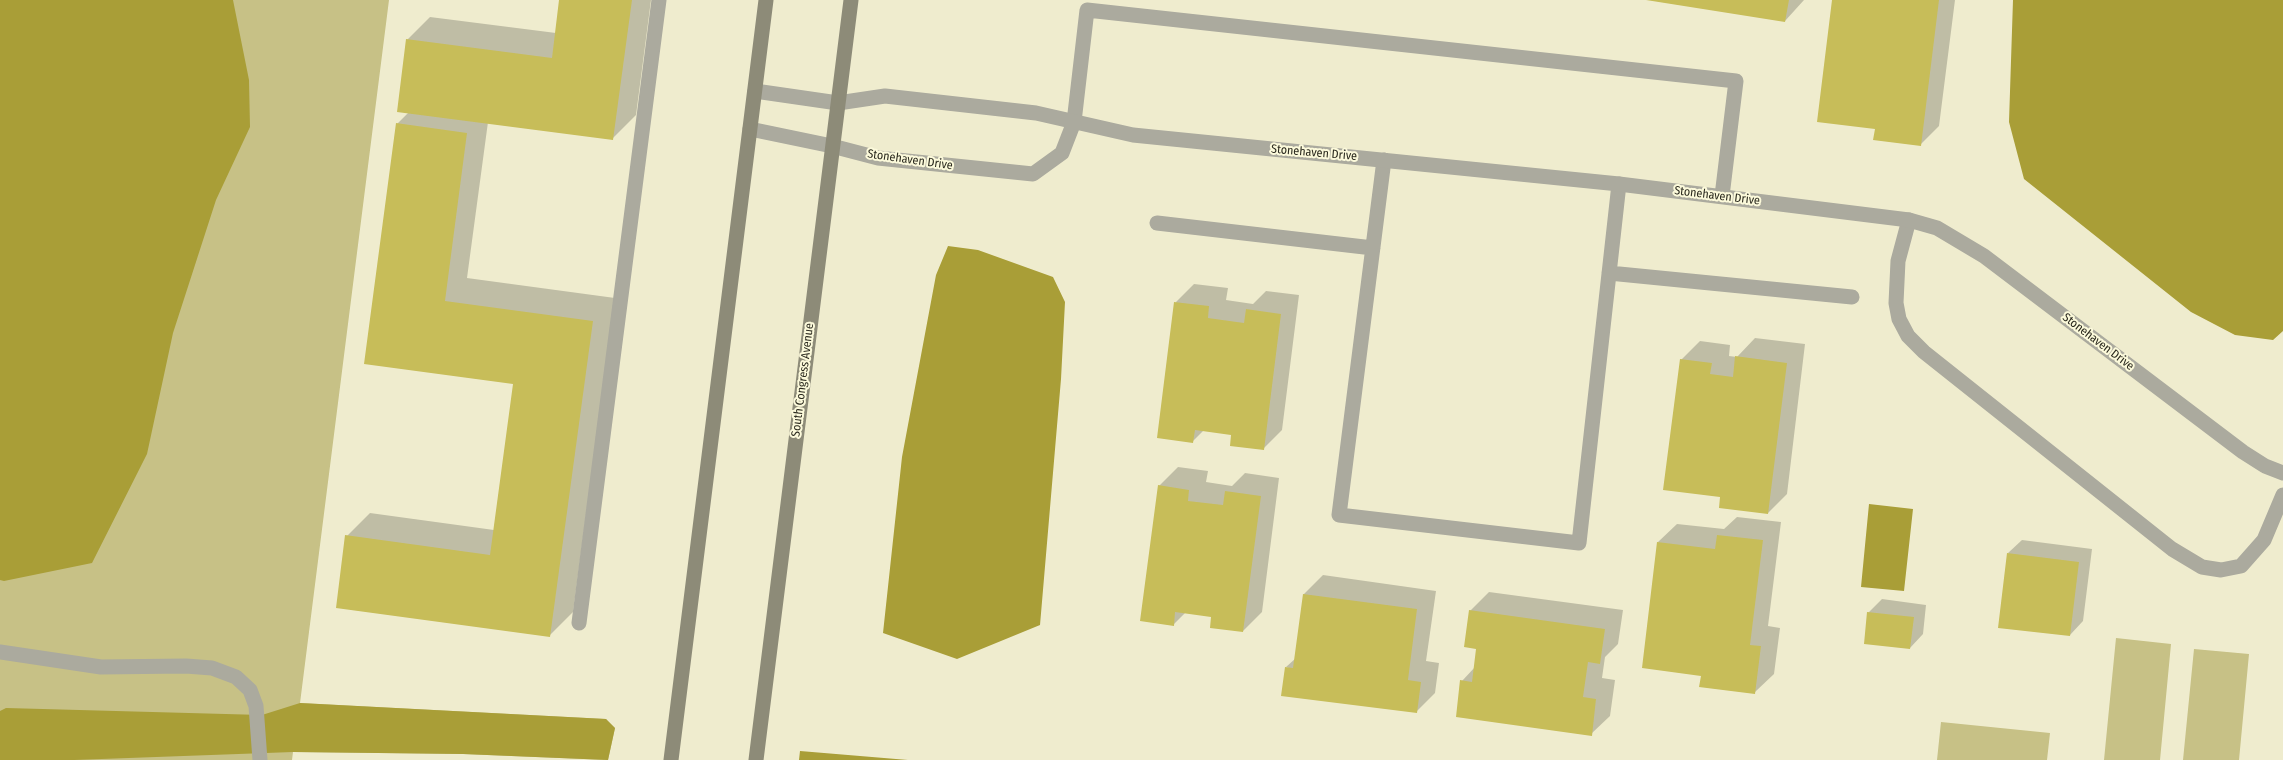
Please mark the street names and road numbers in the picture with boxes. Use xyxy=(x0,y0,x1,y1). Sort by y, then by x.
street label: Stonehaven Drive xyxy=(1271,142,1357,164)
street label: Stonehaven Drive xyxy=(866,147,954,173)
street label: Stonehaven Drive xyxy=(1673,184,1761,208)
street label: Stonehaven Drive xyxy=(2059,310,2137,374)
street label: South Congress Avenue xyxy=(789,322,817,438)

